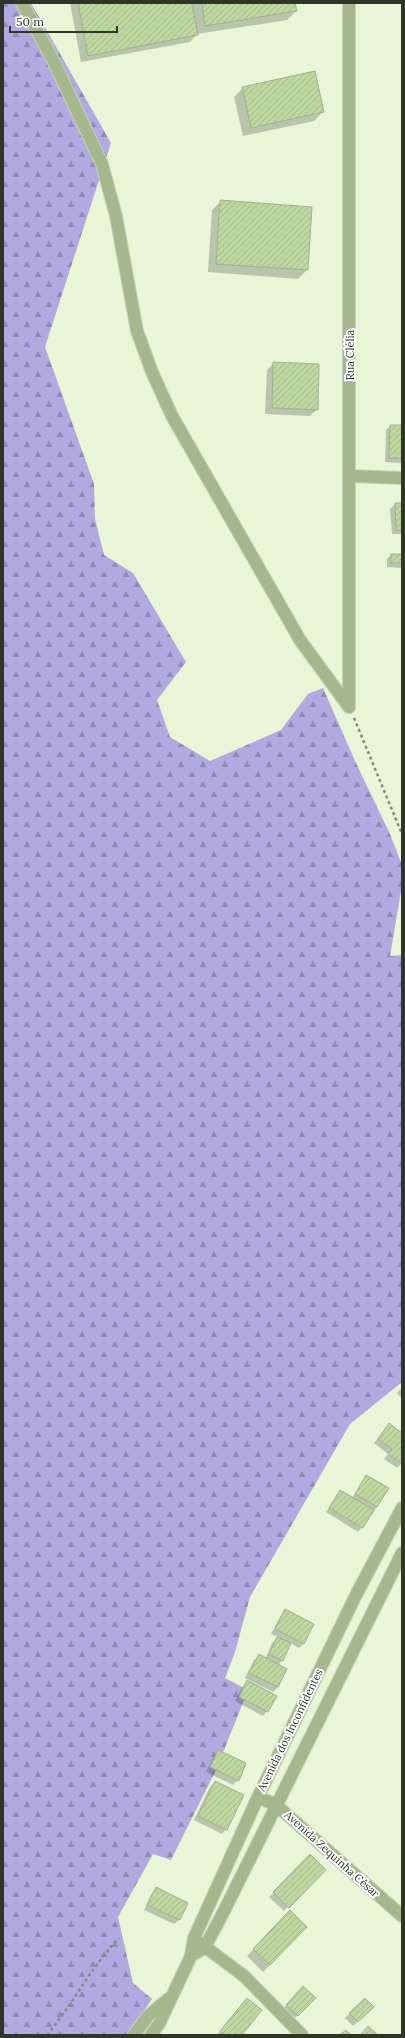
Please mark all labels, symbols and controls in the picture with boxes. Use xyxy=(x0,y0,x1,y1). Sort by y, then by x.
scale bar xyxy=(10,8,117,34)
text: 50 m xyxy=(16,14,44,29)
street label: Rua Clélia xyxy=(343,329,357,380)
street label: Avenida dos Inconfidentes xyxy=(254,1666,326,1794)
street label: Avenida Zequinha César xyxy=(281,1807,382,1900)

